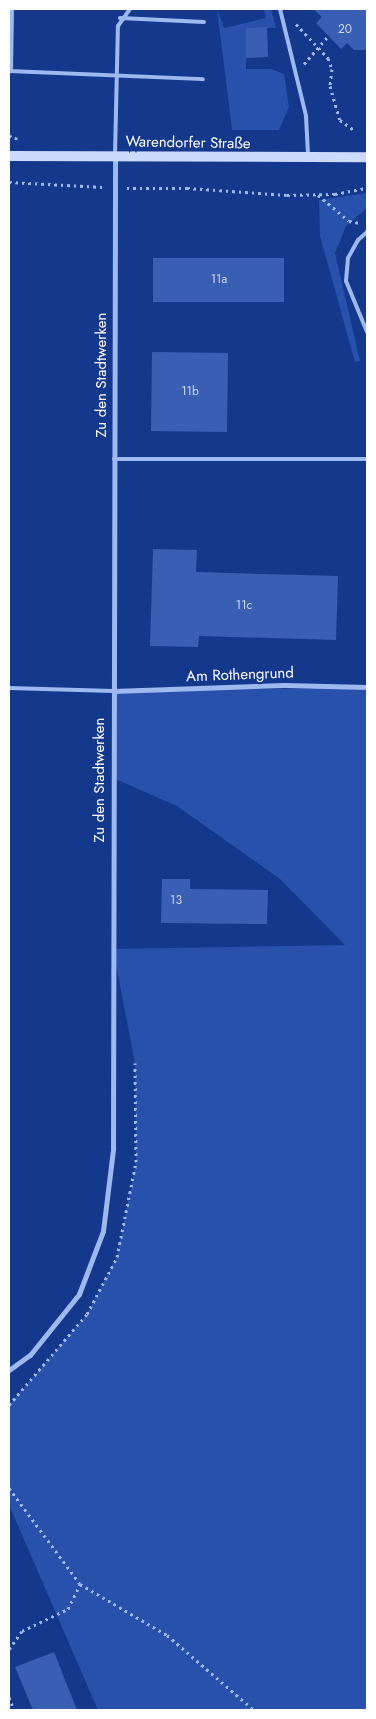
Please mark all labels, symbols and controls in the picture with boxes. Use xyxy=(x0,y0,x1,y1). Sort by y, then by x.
house number: 20 xyxy=(338,23,352,37)
street label: Warendorfer Straße xyxy=(125,133,251,153)
house number: 11a xyxy=(211,273,227,287)
street label: Zu den Stadtwerken xyxy=(93,313,111,437)
house number: 11b xyxy=(181,385,199,399)
house number: 11c xyxy=(236,599,252,613)
street label: Am Rothengrund xyxy=(186,664,294,686)
street label: Zu den Stadtwerken xyxy=(91,718,109,842)
house number: 13 xyxy=(170,894,182,908)

